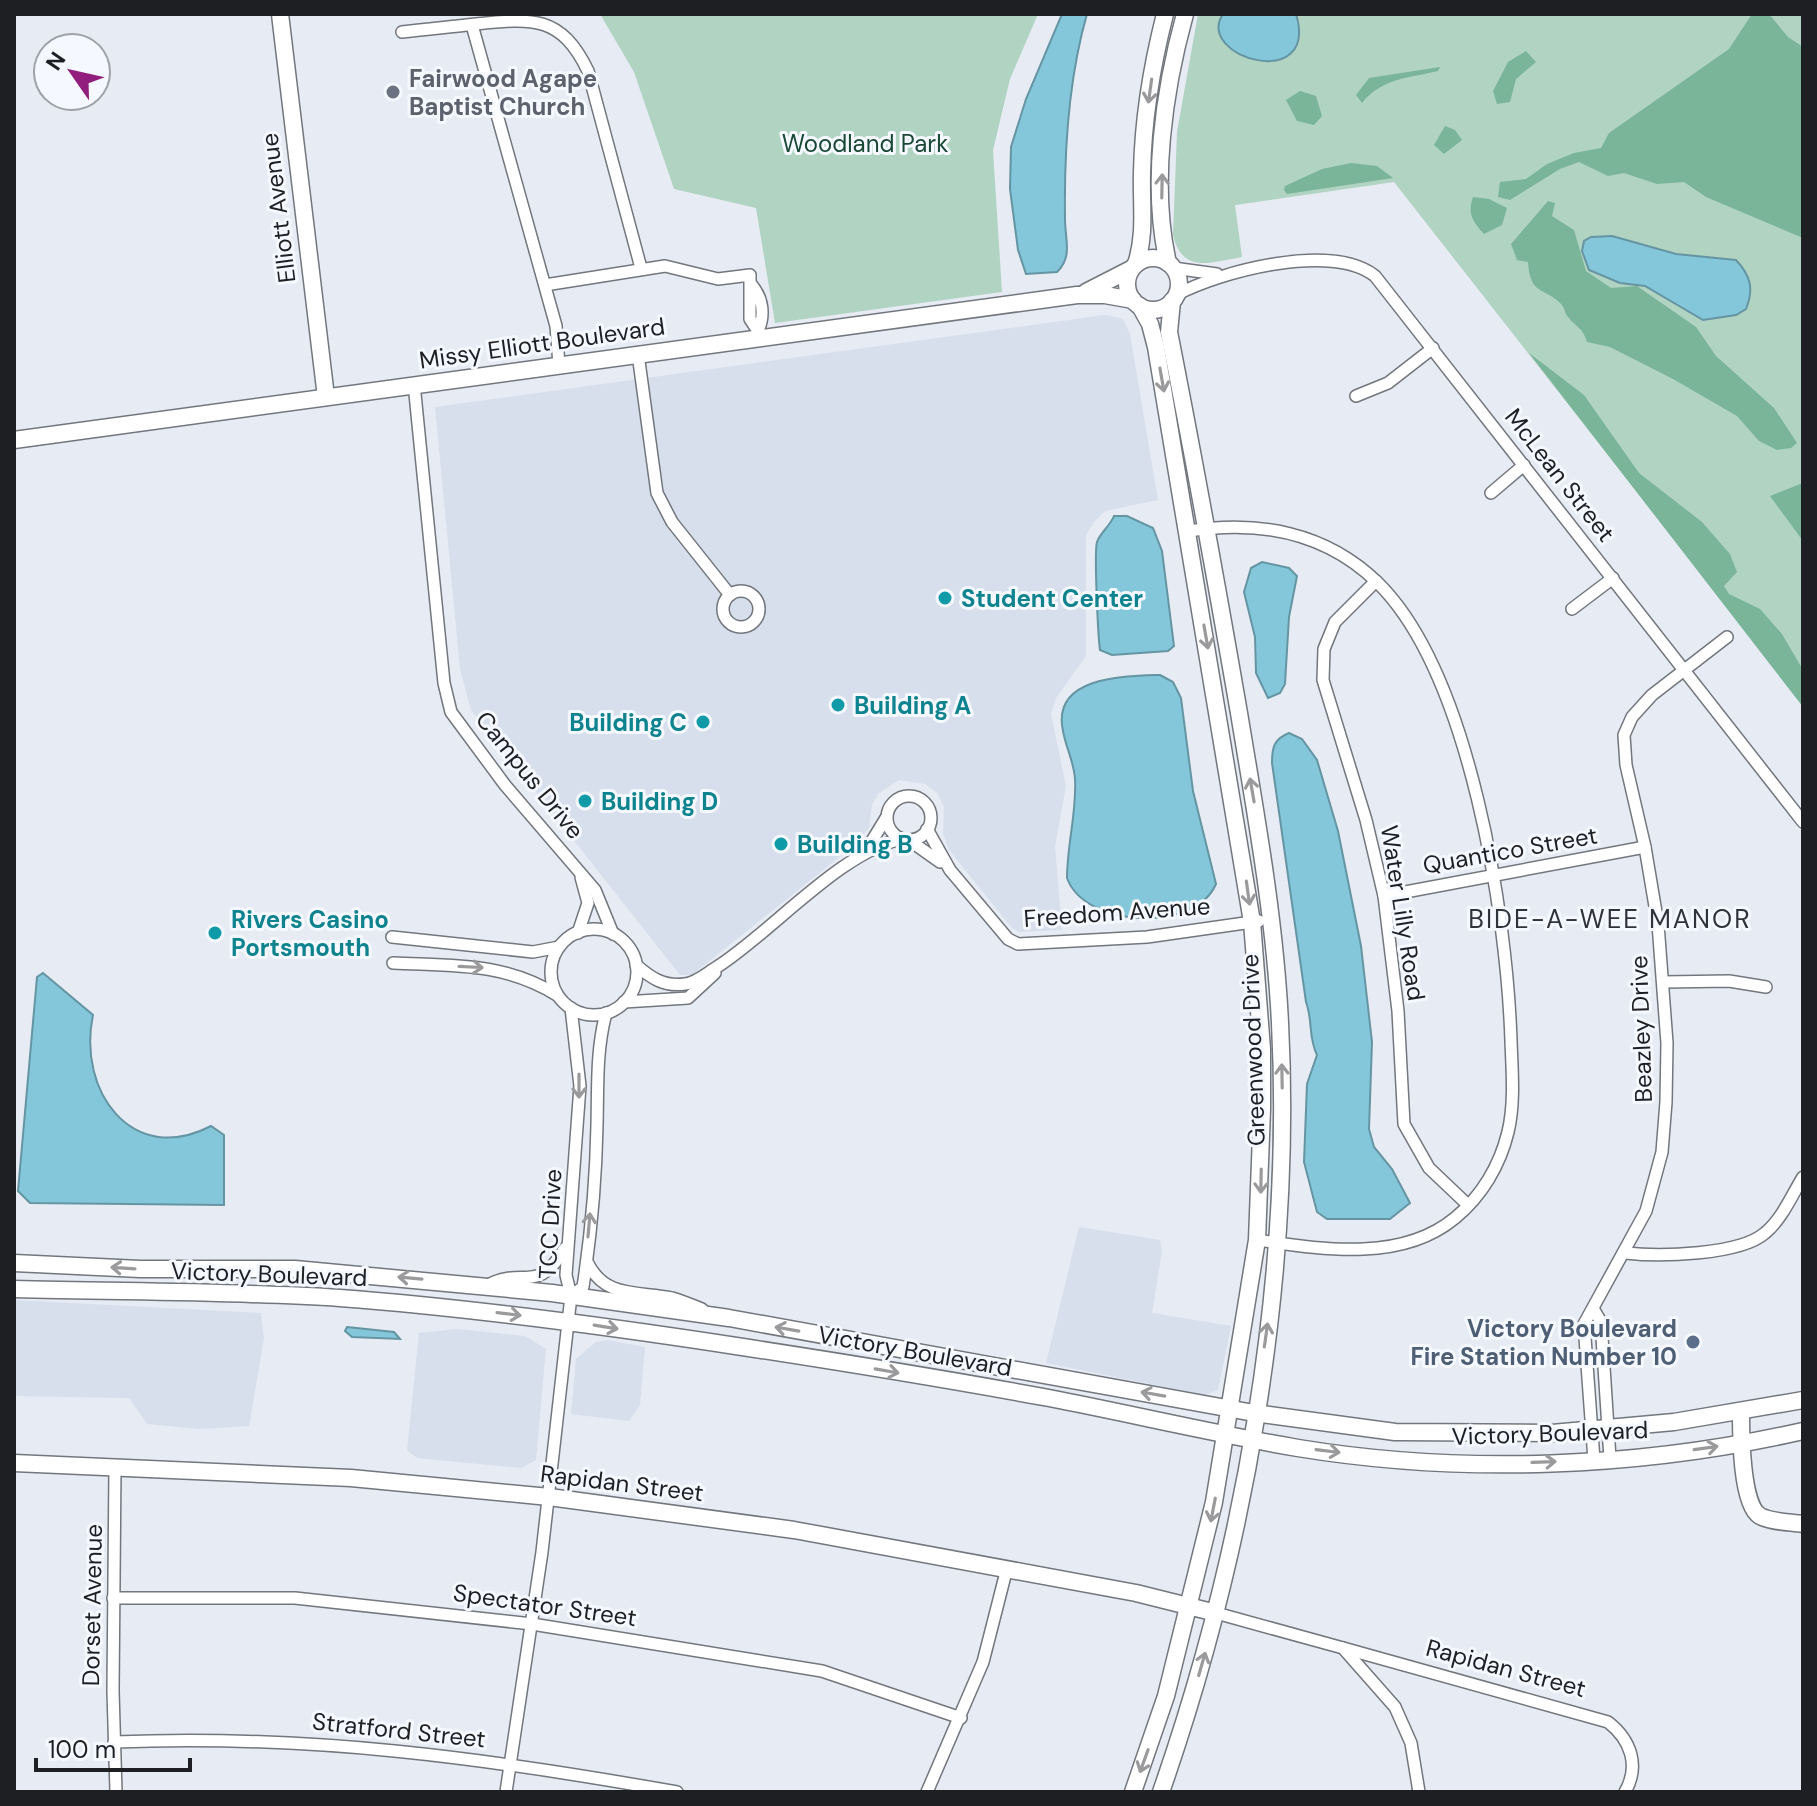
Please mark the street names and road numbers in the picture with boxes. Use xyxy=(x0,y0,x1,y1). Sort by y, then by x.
street label: Elliott Avenue xyxy=(253,131,303,285)
street label: Missy Elliott Boulevard xyxy=(417,310,667,376)
street label: McLean Street xyxy=(1498,402,1622,548)
street label: Campus Drive xyxy=(469,705,591,845)
street label: Quantico Street xyxy=(1420,819,1600,881)
street label: Water Lilly Road xyxy=(1374,823,1432,1003)
street label: Freedom Avenue xyxy=(1023,890,1211,934)
street label: Greenwood Drive xyxy=(1234,953,1272,1147)
street label: Beazley Drive xyxy=(1623,955,1659,1103)
street label: TCC Drive xyxy=(532,1168,568,1280)
street label: Victory Boulevard xyxy=(170,1255,368,1293)
street label: Victory Boulevard xyxy=(815,1319,1015,1383)
street label: Victory Boulevard xyxy=(1451,1414,1649,1452)
street label: Rapidan Street xyxy=(539,1458,705,1508)
street label: Dorset Avenue xyxy=(75,1524,109,1686)
street label: Spectator Street xyxy=(451,1577,639,1633)
street label: Rapidan Street xyxy=(1423,1632,1589,1704)
street label: Stratford Street xyxy=(311,1705,487,1755)

